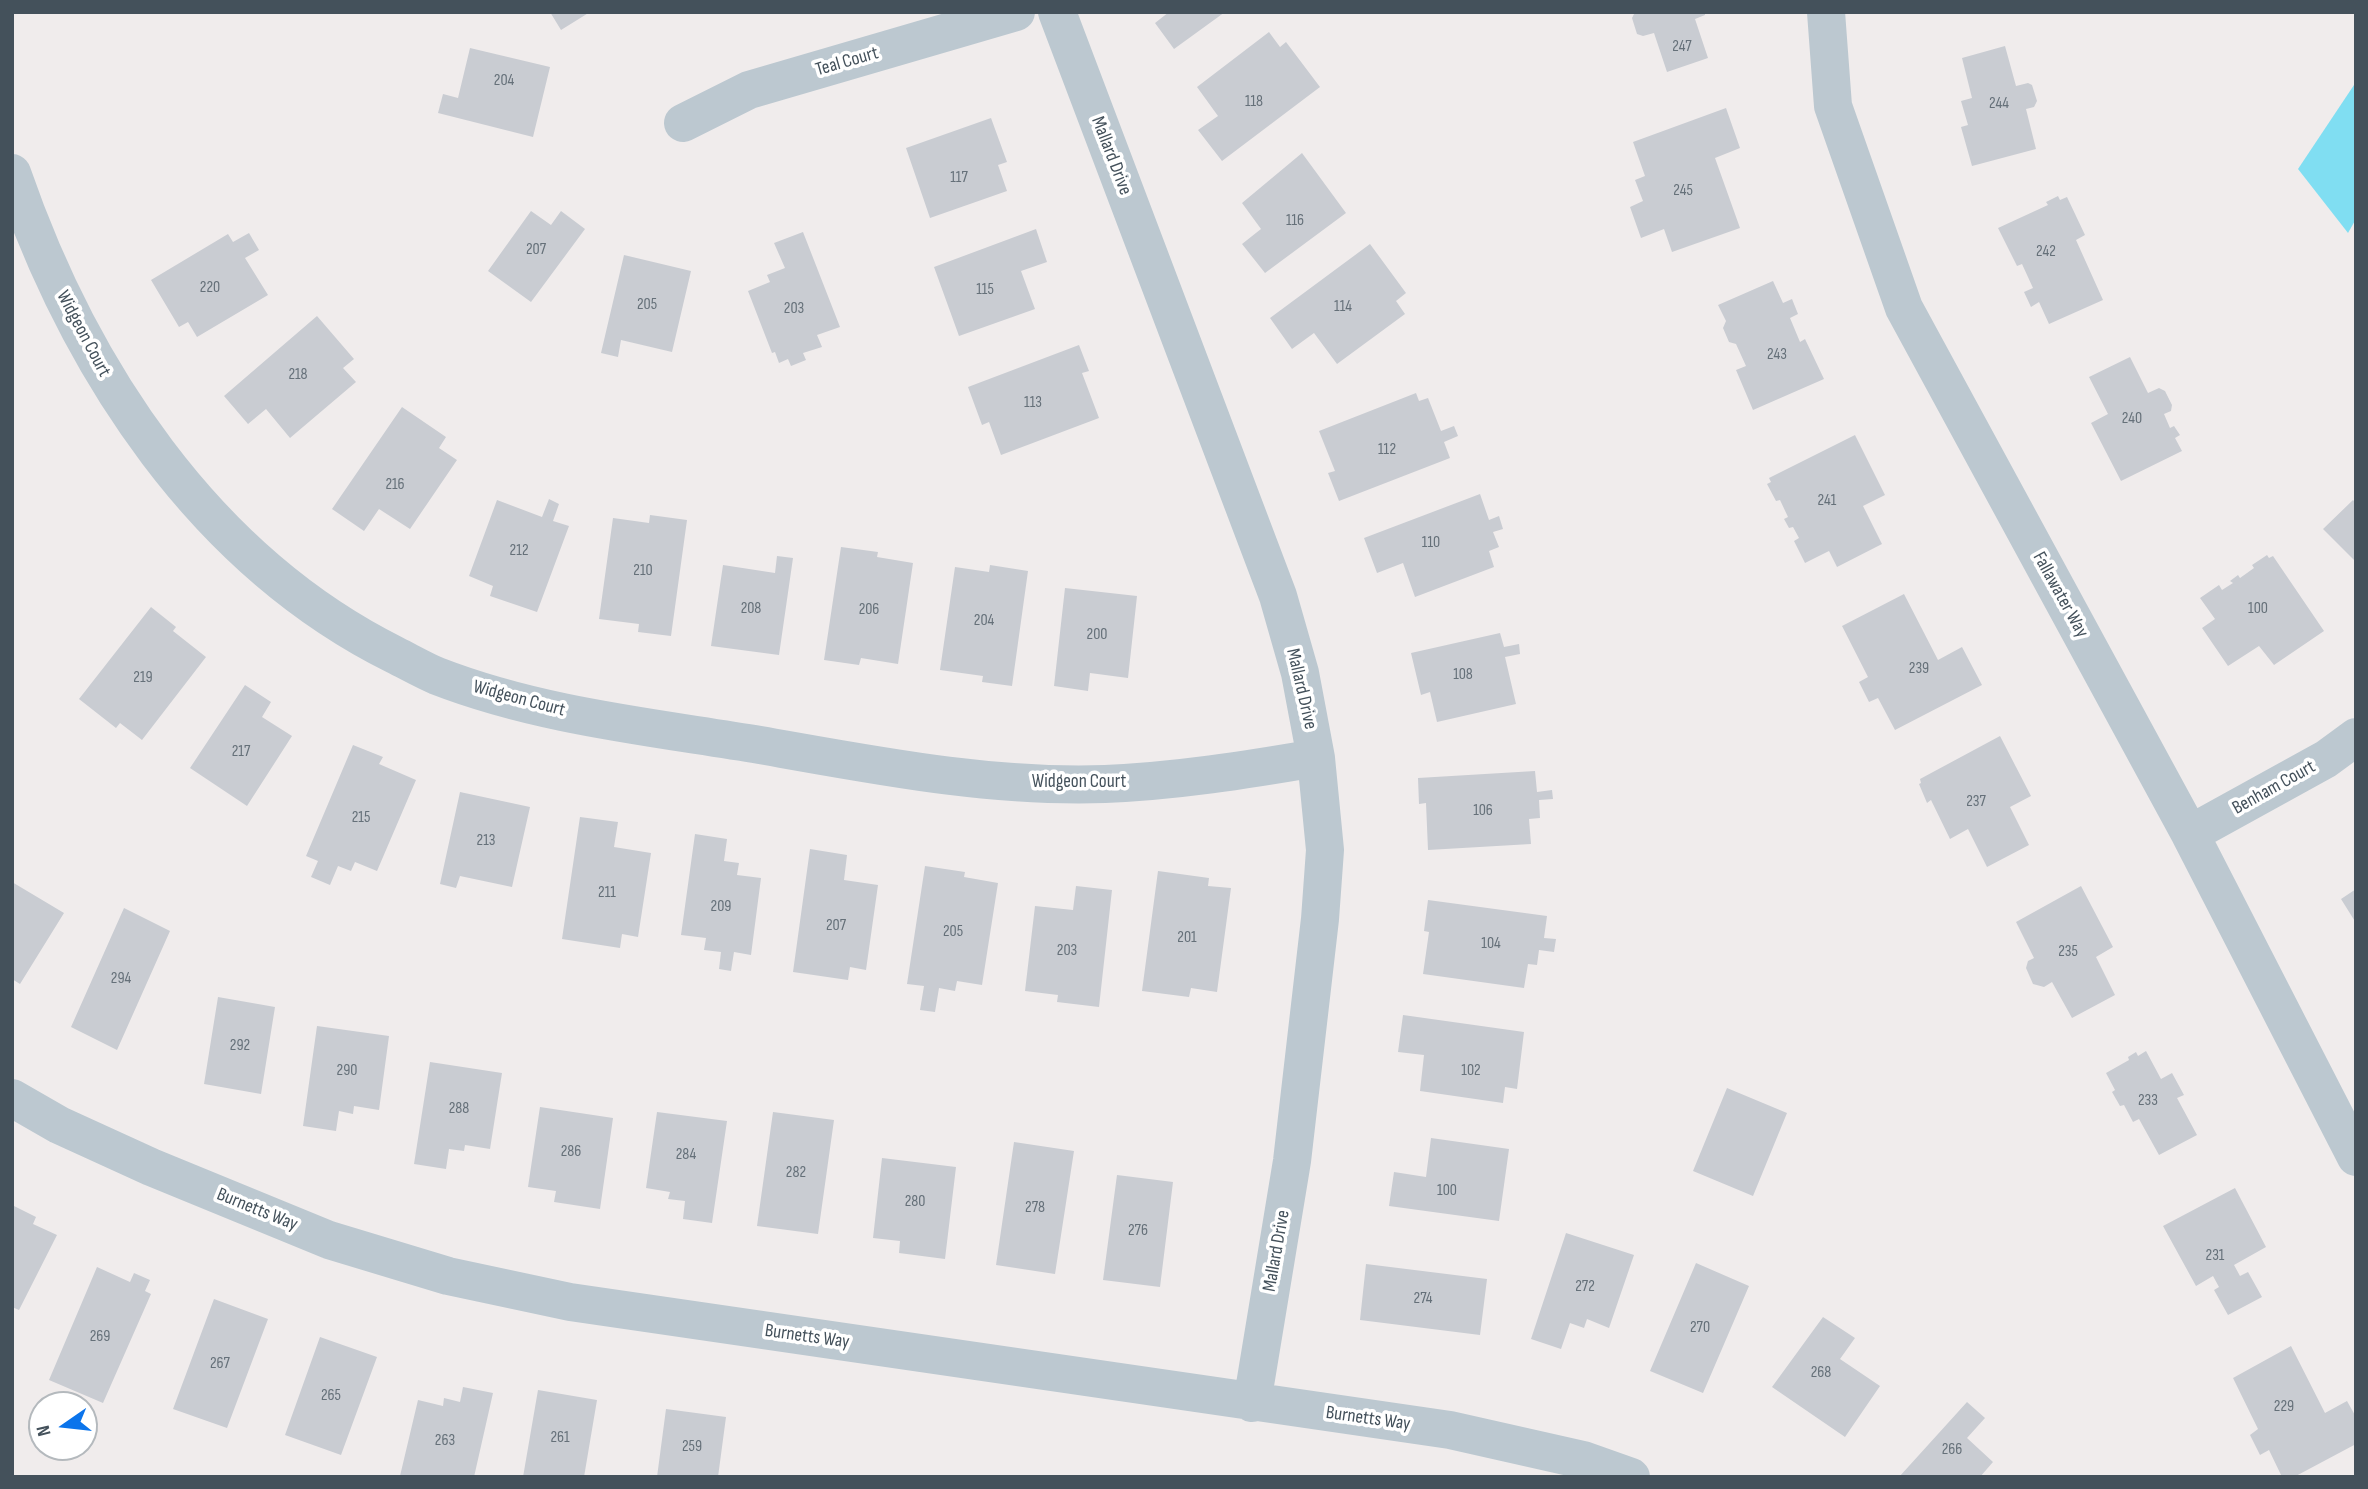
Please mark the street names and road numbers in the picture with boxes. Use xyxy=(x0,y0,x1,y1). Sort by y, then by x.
street label: Teal Court xyxy=(813,42,881,82)
street label: Mallard Drive xyxy=(1086,114,1136,198)
street label: Widgeon Court xyxy=(51,287,115,381)
street label: Fallawater Way xyxy=(2027,548,2093,642)
street label: Mallard Drive xyxy=(1281,646,1321,732)
street label: Widgeon Court xyxy=(470,676,568,722)
street label: Benham Court xyxy=(2229,756,2319,820)
street label: Widgeon Court xyxy=(1032,771,1126,793)
street label: Burnetts Way xyxy=(213,1183,301,1237)
street label: Mallard Drive xyxy=(1259,1209,1295,1293)
street label: Burnetts Way xyxy=(763,1320,851,1354)
street label: Burnetts Way xyxy=(1324,1402,1412,1436)

